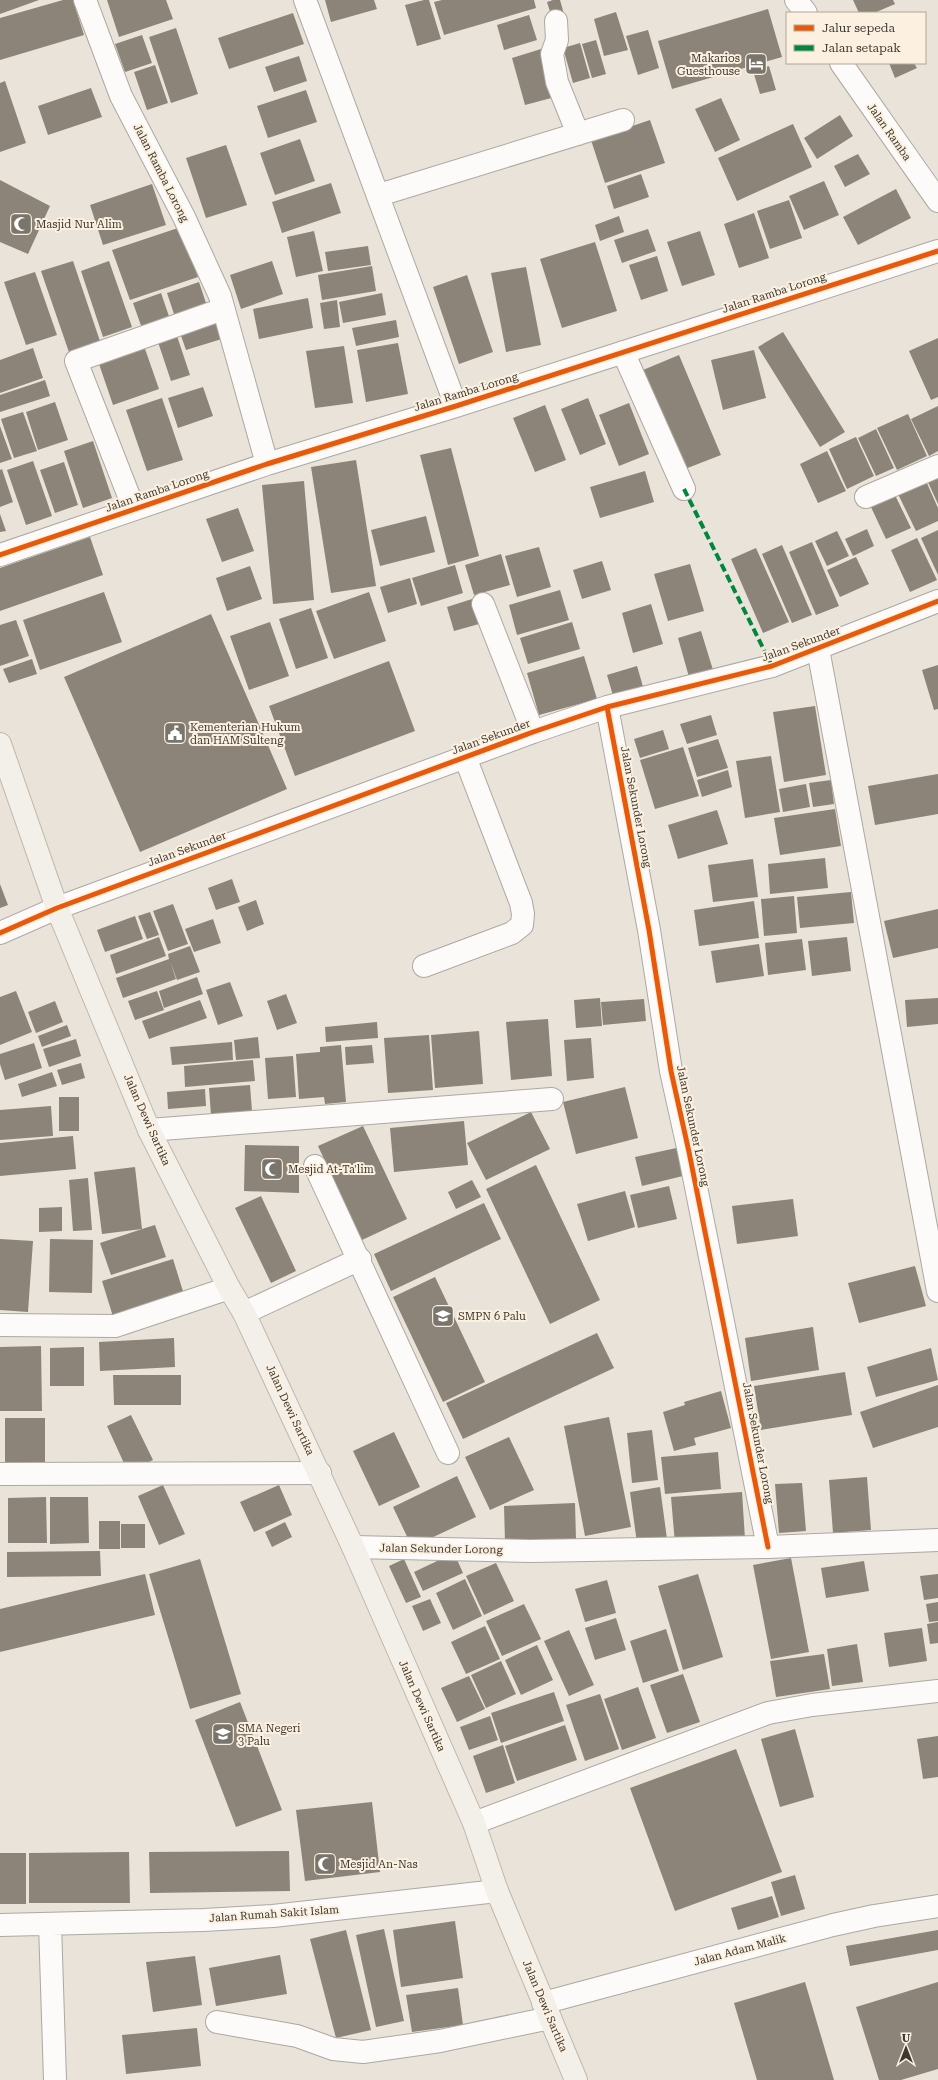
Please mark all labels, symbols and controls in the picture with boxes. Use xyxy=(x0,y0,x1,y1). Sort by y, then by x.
legend xyxy=(786,12,926,64)
text: Jalur sepeda xyxy=(822,21,896,35)
text: Jalan setapak xyxy=(822,41,901,55)
hotel icon: Makarios Guesthouse xyxy=(743,51,769,77)
place label: Makarios Guesthouse xyxy=(677,52,740,78)
street label: Jalan Ramba xyxy=(864,101,914,163)
street label: Jalan Ramba Lorong xyxy=(131,122,192,225)
mosque icon: Masjid Nur Alim xyxy=(8,211,34,237)
place label: Masjid Nur Alim xyxy=(36,218,122,231)
street label: Jalan Ramba Lorong xyxy=(720,270,828,316)
street label: Jalan Ramba Lorong xyxy=(412,370,520,414)
street label: Jalan Ramba Lorong xyxy=(104,467,211,515)
street label: Jalan Sekunder xyxy=(760,624,842,664)
street label: Jalan Sekunder xyxy=(450,717,532,757)
public building icon: Kementerian Hukum dan HAM Sulteng xyxy=(162,720,188,746)
place label: Kementerian Hukum dan HAM Sulteng xyxy=(190,721,301,747)
street label: Jalan Sekunder Lorong xyxy=(618,745,654,870)
street label: Jalan Sekunder xyxy=(146,829,228,869)
street label: Jalan Sekunder Lorong xyxy=(674,1064,712,1188)
street label: Jalan Dewi Sartika xyxy=(121,1072,173,1168)
mosque icon: Mesjid At-Ta'lim xyxy=(259,1156,285,1182)
place label: Mesjid At-Ta'lim xyxy=(288,1163,374,1176)
school or university icon: SMPN 6 Palu xyxy=(430,1303,456,1329)
place label: SMPN 6 Palu xyxy=(458,1310,526,1323)
street label: Jalan Dewi Sartika xyxy=(263,1363,317,1458)
street label: Jalan Sekunder Lorong xyxy=(740,1381,776,1506)
street label: Jalan Sekunder Lorong xyxy=(379,1541,504,1557)
street label: Jalan Dewi Sartika xyxy=(396,1658,448,1754)
school or university icon: SMA Negeri 3 Palu xyxy=(210,1721,236,1747)
place label: SMA Negeri 3 Palu xyxy=(238,1722,301,1748)
mosque icon: Mesjid An-Nas xyxy=(312,1851,338,1877)
place label: Mesjid An-Nas xyxy=(340,1858,418,1871)
street label: Jalan Rumah Sakit Islam xyxy=(209,1903,339,1925)
street label: Jalan Adam Malik xyxy=(692,1931,788,1969)
street label: Jalan Dewi Sartika xyxy=(520,1958,570,2054)
north arrow xyxy=(886,2028,926,2068)
text: U xyxy=(902,2032,911,2045)

